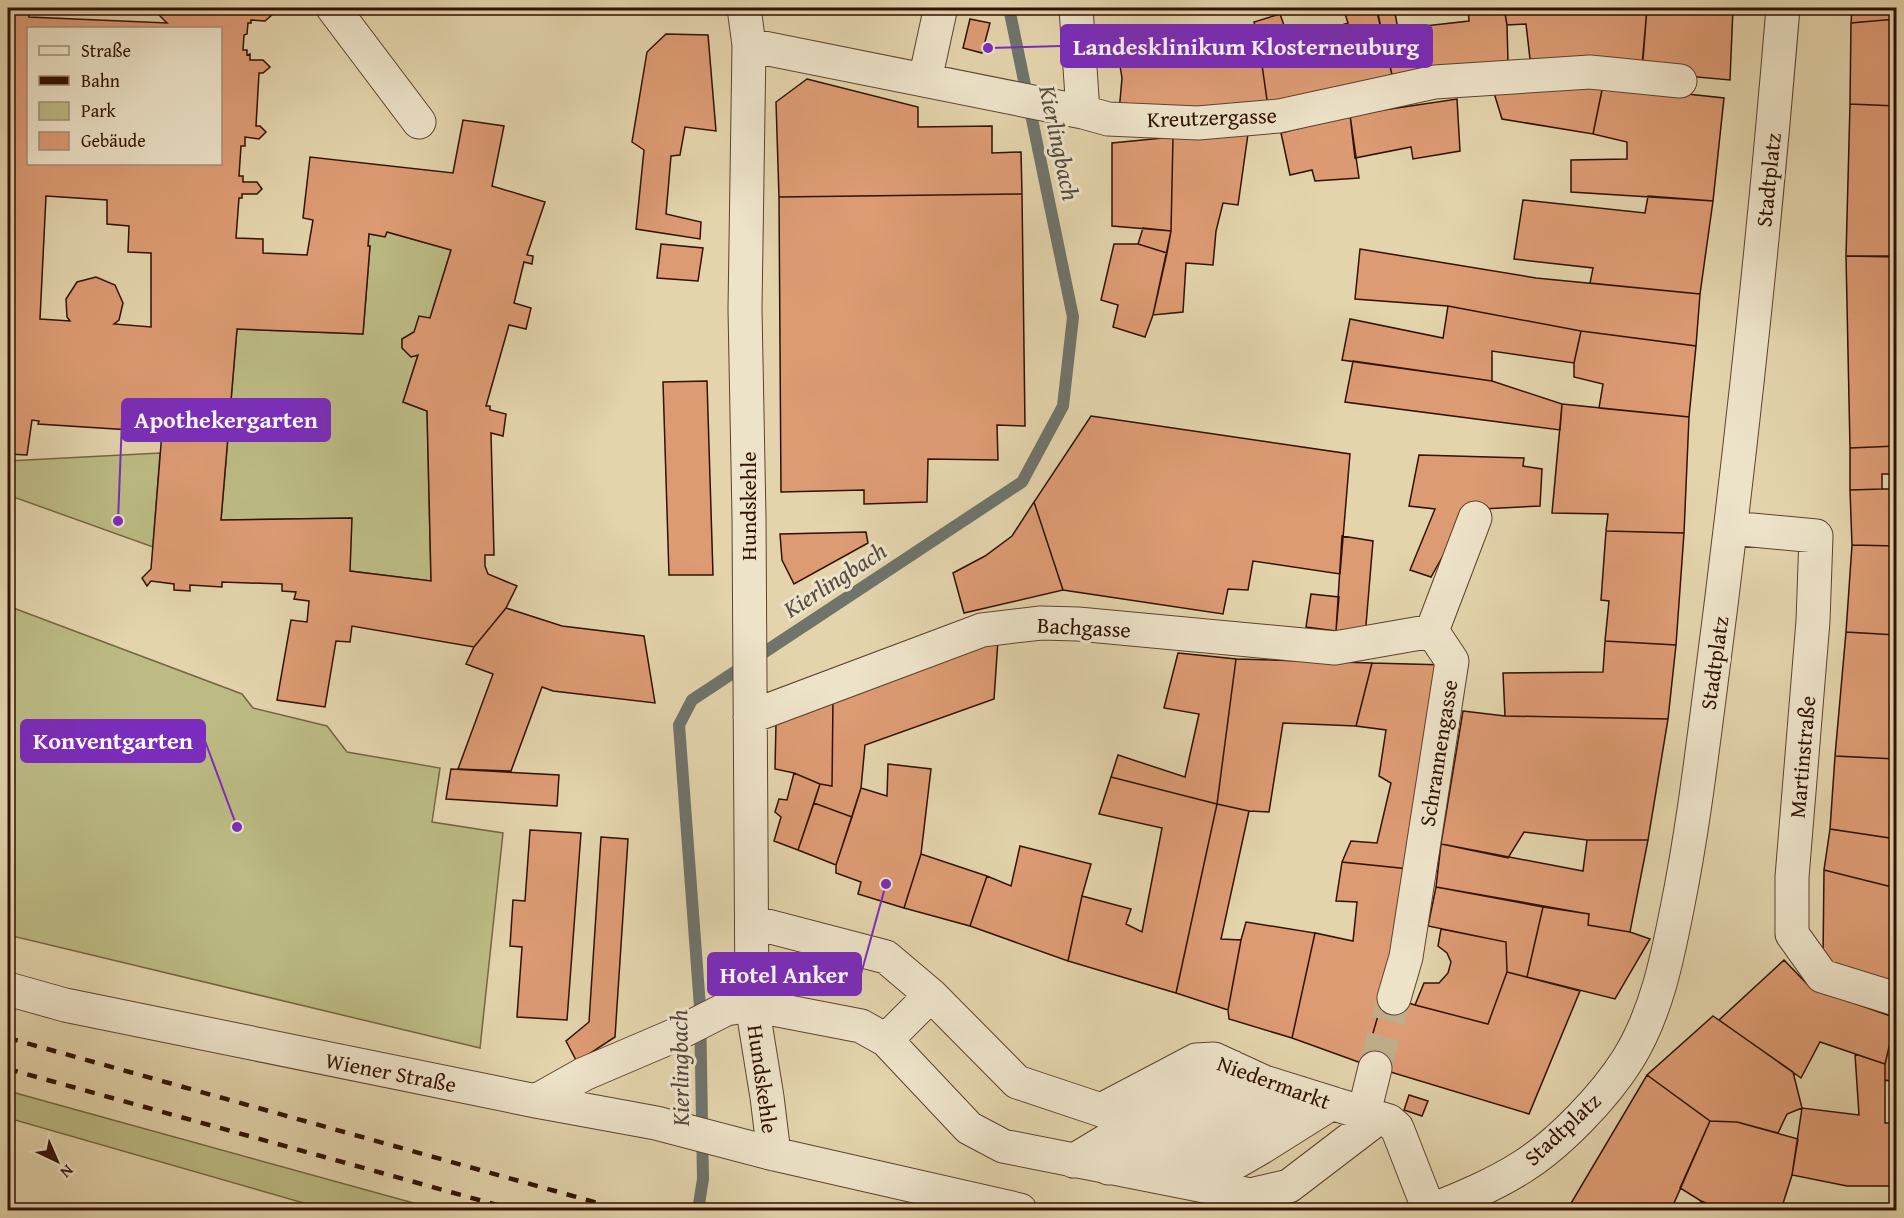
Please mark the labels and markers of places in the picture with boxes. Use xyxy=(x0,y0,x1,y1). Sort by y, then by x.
callout: Landesklinikum Klosterneuburg xyxy=(1061,25,1432,67)
callout: Apothekergarten xyxy=(122,399,330,441)
callout: Konventgarten xyxy=(21,720,205,762)
callout: Hotel Anker xyxy=(708,953,861,995)

